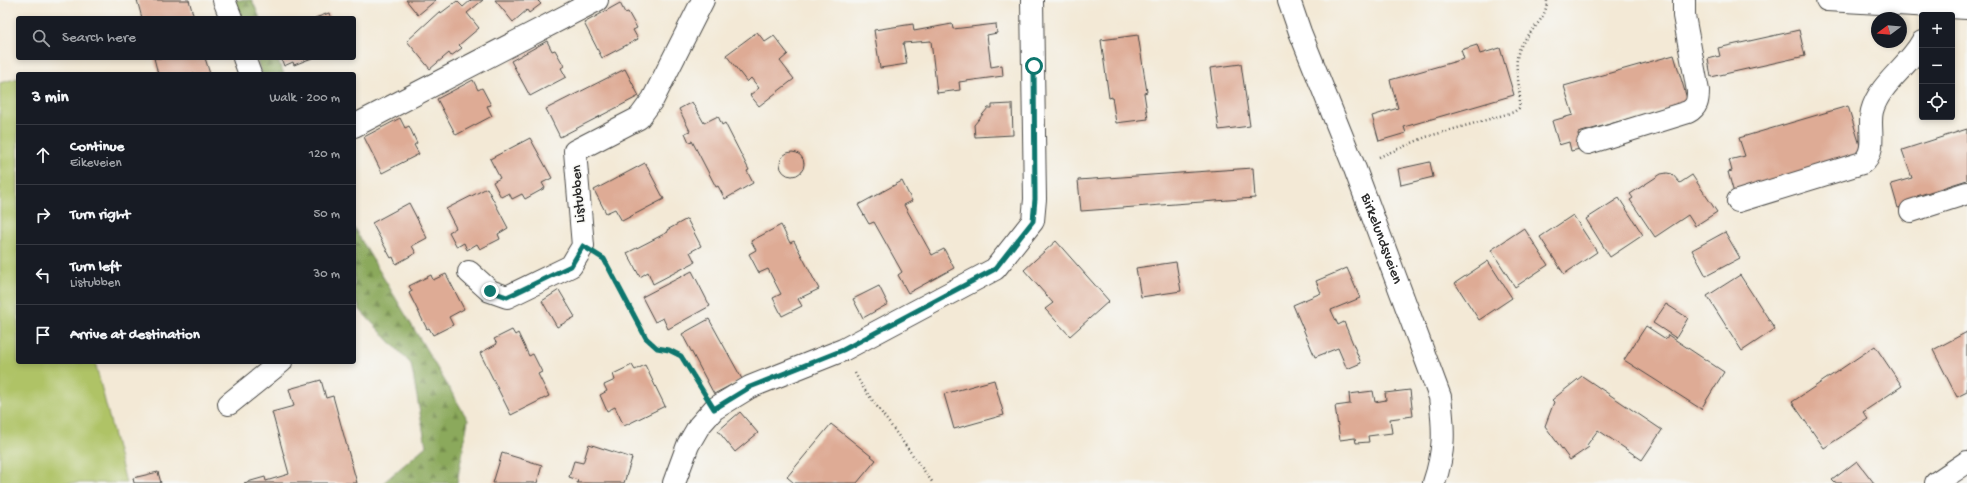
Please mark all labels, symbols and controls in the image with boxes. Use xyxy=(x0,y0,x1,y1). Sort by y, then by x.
north arrow xyxy=(1871,12,1907,48)
map controls xyxy=(1919,12,1955,120)
button: + xyxy=(1919,12,1955,48)
search box xyxy=(16,16,356,60)
icon: search xyxy=(30,27,52,49)
text: Search here xyxy=(62,29,136,47)
button: − xyxy=(1919,48,1955,84)
route start xyxy=(1025,57,1043,75)
button: locate xyxy=(1919,84,1955,120)
text: 3 min xyxy=(32,88,69,108)
text: Walk · 200 m xyxy=(269,91,340,106)
text: Continue xyxy=(70,138,124,156)
icon: ahead xyxy=(32,144,54,166)
text: 120 m xyxy=(309,147,340,162)
text: Eikeveien xyxy=(70,156,122,171)
street label: Listubben xyxy=(568,164,590,224)
street label: Birkelundsveien xyxy=(1356,190,1406,287)
icon: right xyxy=(32,204,54,226)
text: Turn right xyxy=(70,206,130,224)
text: 50 m xyxy=(313,207,340,222)
text: Turn left xyxy=(70,258,121,276)
icon: left xyxy=(32,264,54,286)
text: 30 m xyxy=(314,267,340,282)
text: Listubben xyxy=(70,276,120,291)
route end xyxy=(481,282,499,300)
icon: arrive xyxy=(32,324,54,346)
text: Arrive at destination xyxy=(70,326,200,344)

